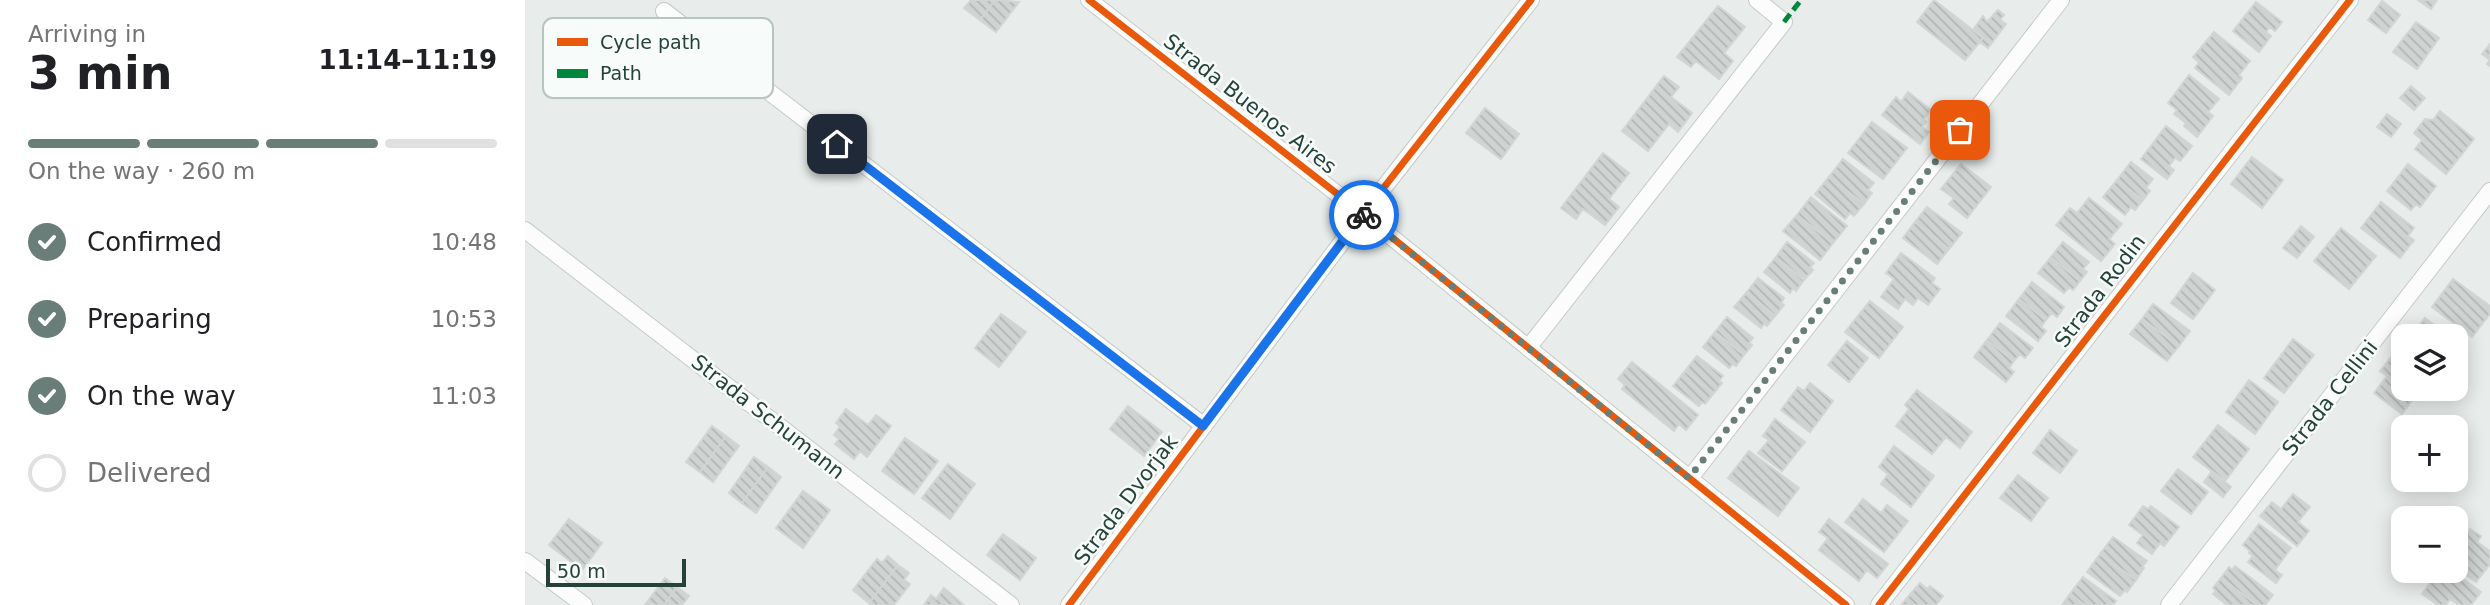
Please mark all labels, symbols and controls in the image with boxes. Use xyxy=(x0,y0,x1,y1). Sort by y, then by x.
legend xyxy=(543,18,773,98)
text: Arriving in xyxy=(28,21,146,47)
street label: Strada Buenos Aires xyxy=(1159,29,1341,179)
text: Cycle path xyxy=(600,31,701,53)
text: 11:14–11:19 xyxy=(318,45,497,75)
text: 3 min xyxy=(28,46,172,100)
text: Path xyxy=(600,62,642,84)
pin xyxy=(1930,100,1990,160)
icon: bag xyxy=(1941,111,1979,149)
pin xyxy=(807,114,867,174)
icon: home xyxy=(818,125,856,163)
text: On the way · 260 m xyxy=(28,158,255,184)
courier xyxy=(1329,180,1399,250)
icon: bike xyxy=(1345,196,1383,234)
icon: check xyxy=(28,223,66,261)
text: Confirmed xyxy=(87,227,222,257)
text: 10:48 xyxy=(431,229,497,255)
street label: Strada Rodin xyxy=(2050,230,2150,352)
icon: check xyxy=(28,300,66,338)
text: Preparing xyxy=(87,304,212,334)
text: 10:53 xyxy=(431,306,497,332)
map controls xyxy=(2391,324,2468,583)
button: layers xyxy=(2391,324,2468,401)
street label: Strada Cellini xyxy=(2277,335,2383,461)
street label: Strada Schumann xyxy=(687,350,849,484)
icon: check xyxy=(28,377,66,415)
text: On the way xyxy=(87,381,236,411)
text: 11:03 xyxy=(431,383,497,409)
button: + xyxy=(2391,415,2468,492)
street label: Strada Dvorjak xyxy=(1069,429,1183,570)
text: Delivered xyxy=(87,458,211,488)
button: − xyxy=(2391,506,2468,583)
scale bar xyxy=(546,556,686,588)
text: 50 m xyxy=(557,560,606,582)

